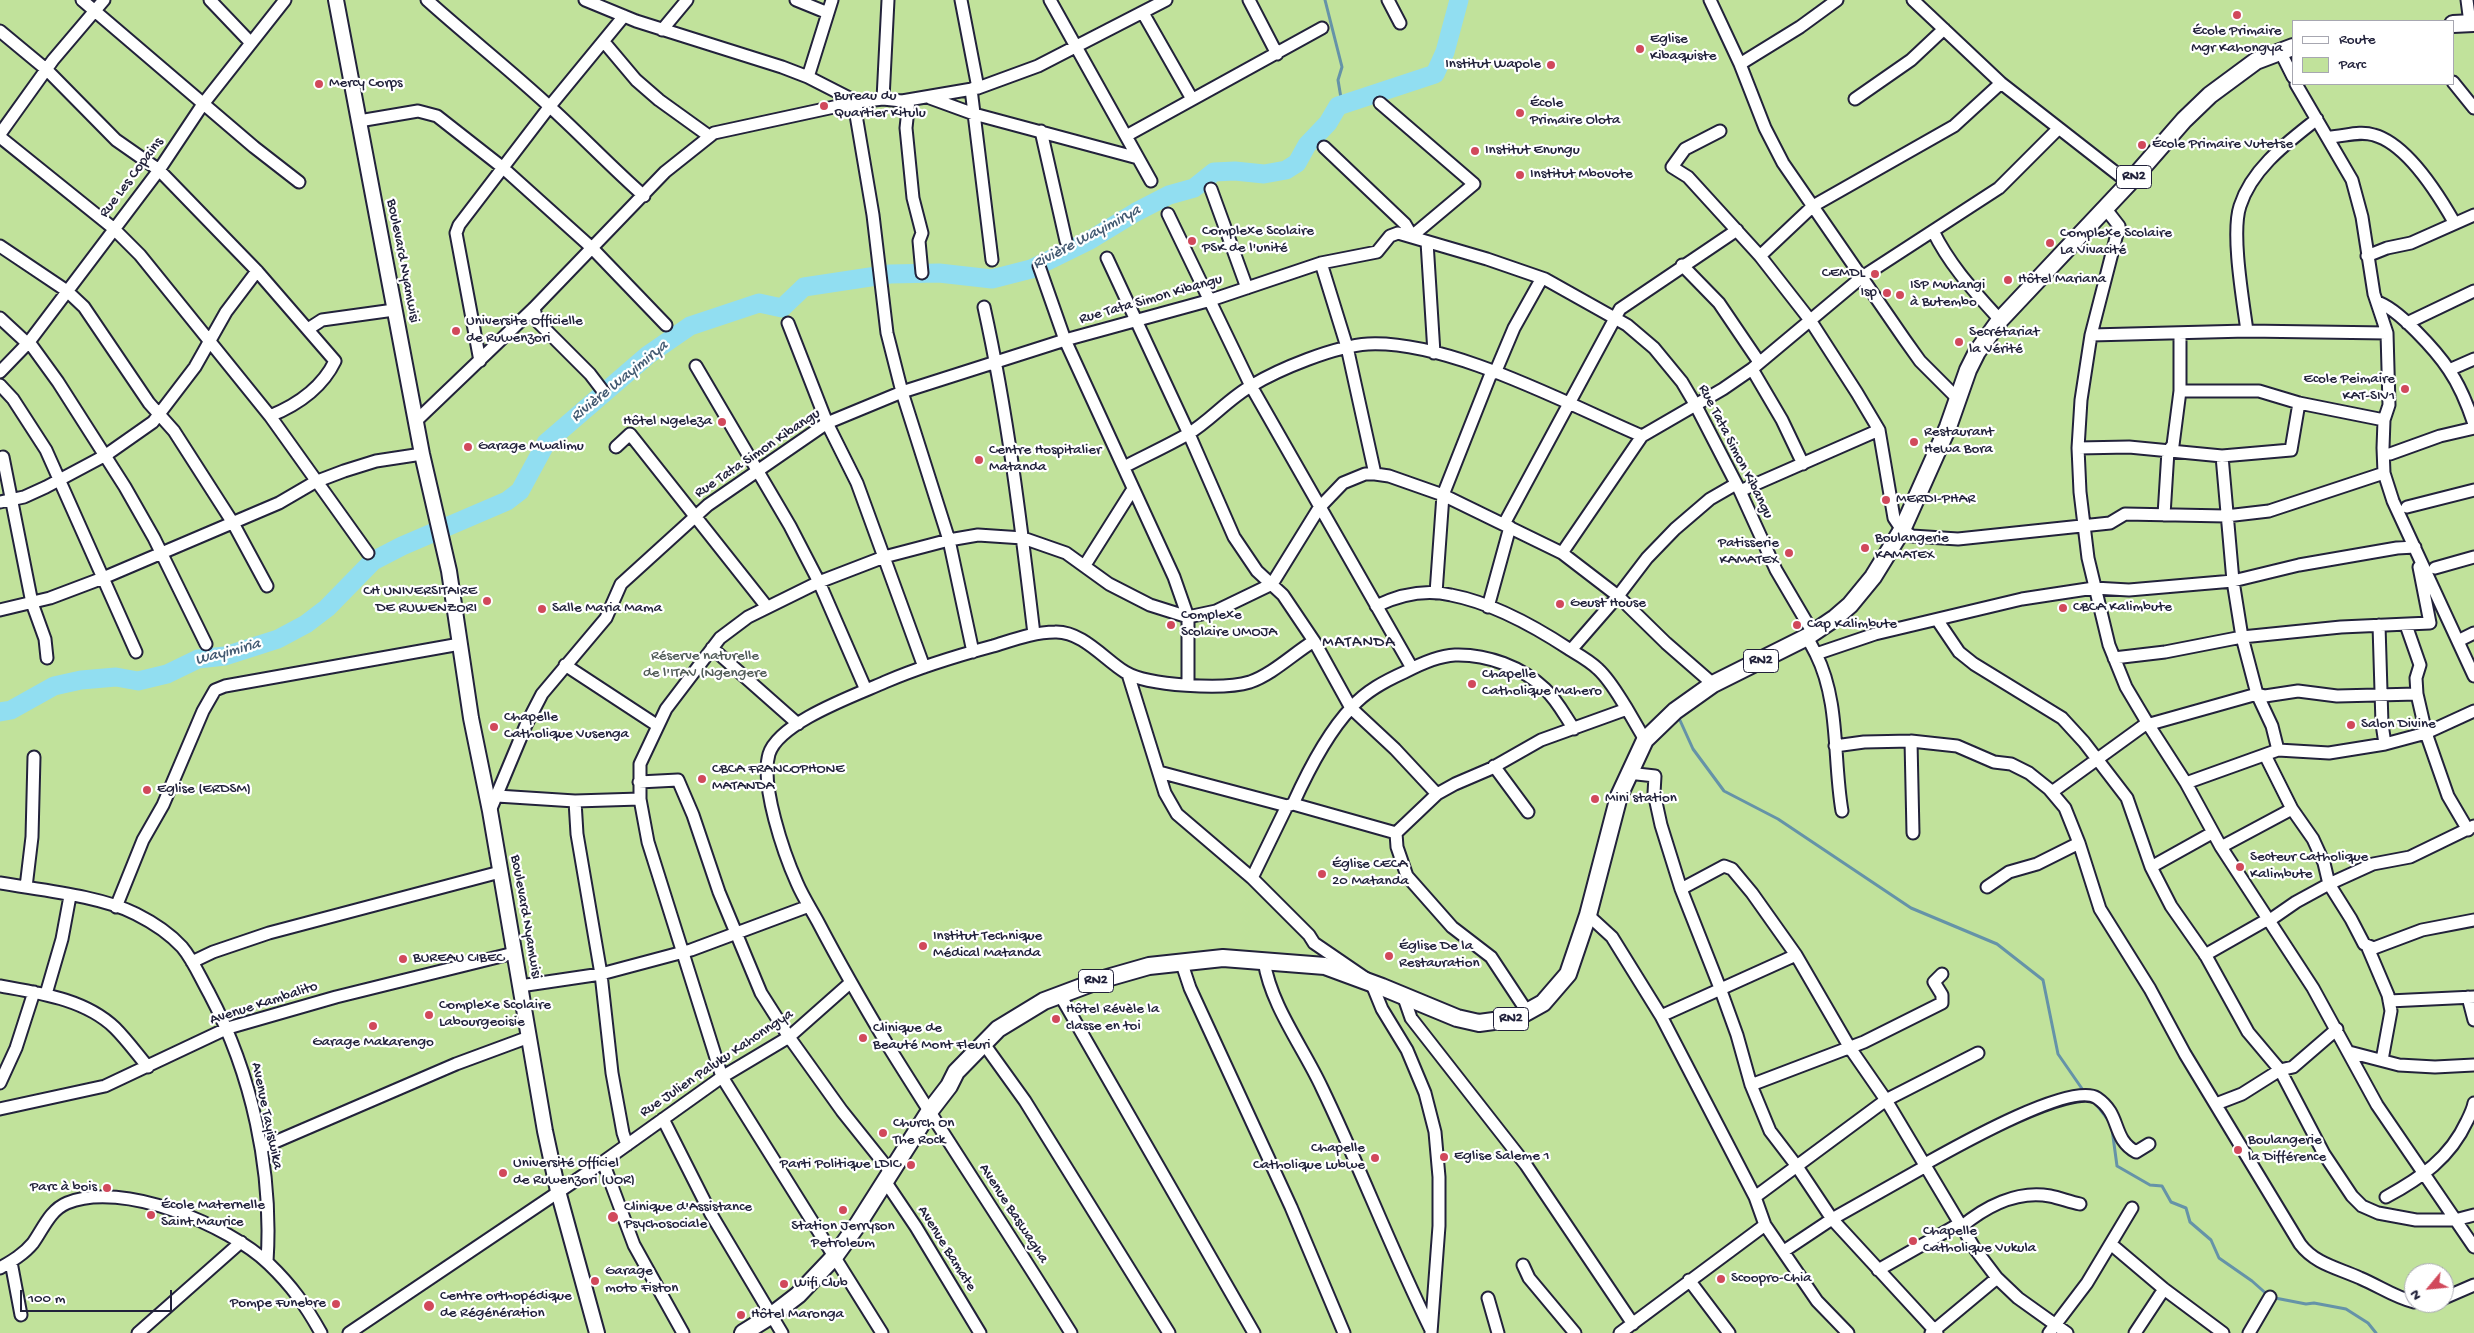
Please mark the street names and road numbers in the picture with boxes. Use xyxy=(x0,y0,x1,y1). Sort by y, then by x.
street label: Rue Les Copains xyxy=(96,134,168,222)
road number: RN2 xyxy=(2116,166,2152,188)
street label: Boulevard Nyamwisi xyxy=(381,197,423,325)
street label: Rue Tata Simon Kibangu xyxy=(1077,271,1225,329)
street label: Rue Tata Simon Kibangu xyxy=(1693,382,1777,522)
street label: Rue Tata Simon Kibangu xyxy=(692,405,824,503)
road number: RN2 xyxy=(1744,649,1778,672)
street label: Boulevard Nyamwisi xyxy=(505,853,545,981)
road number: RN2 xyxy=(1078,969,1114,992)
street label: Avenue Kambalito xyxy=(208,978,320,1030)
street label: Rue Julien Paluku Kahonngya xyxy=(637,1006,797,1122)
road number: RN2 xyxy=(1494,1008,1528,1030)
street label: Avenue Tayiswika xyxy=(246,1061,286,1171)
street label: Avenue Baswagha xyxy=(974,1161,1052,1267)
street label: Avenue Bamate xyxy=(913,1203,979,1295)

